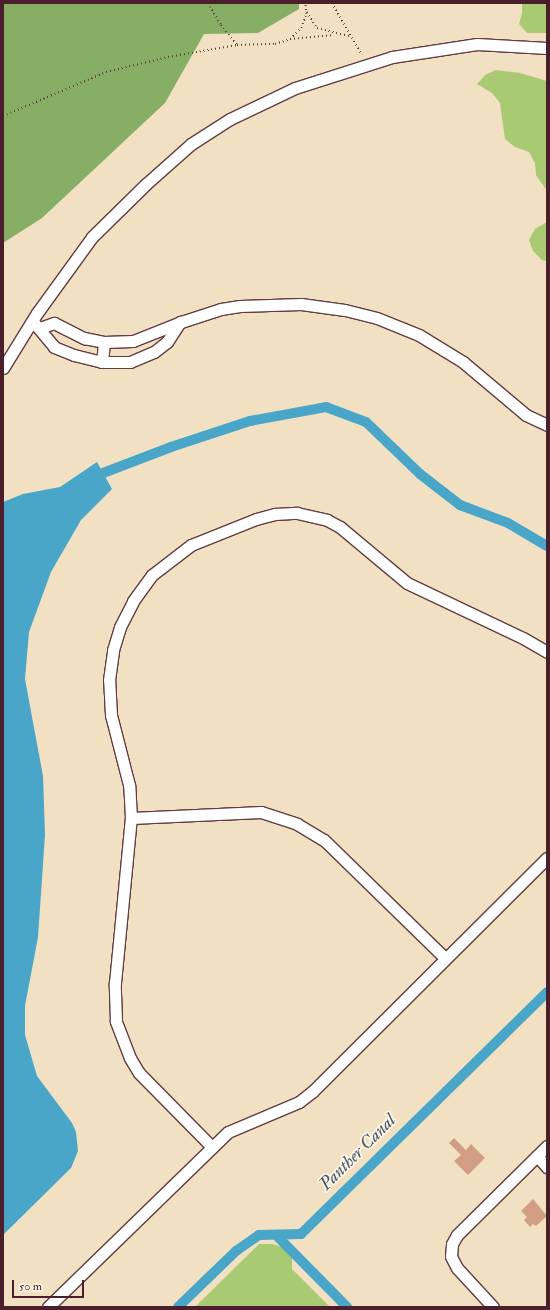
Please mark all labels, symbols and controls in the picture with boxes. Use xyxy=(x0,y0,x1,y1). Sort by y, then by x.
water label: Panther Canal xyxy=(315,1110,401,1196)
scale bar xyxy=(14,1272,86,1298)
text: 50 m xyxy=(19,1279,42,1294)

